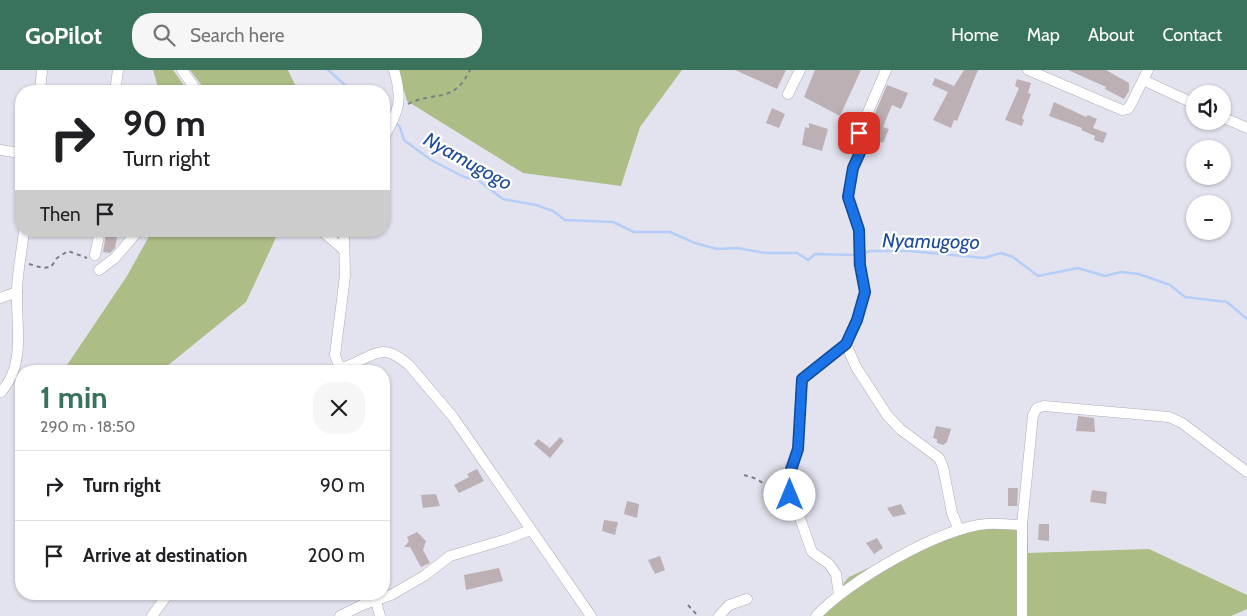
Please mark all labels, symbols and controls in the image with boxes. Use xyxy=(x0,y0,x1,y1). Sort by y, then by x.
search box xyxy=(132,13,482,58)
text: GoPilot xyxy=(25,21,102,50)
icon: search xyxy=(150,21,178,49)
text: Search here xyxy=(190,24,284,47)
text: Home xyxy=(951,24,999,46)
text: Map xyxy=(1027,24,1060,46)
text: About xyxy=(1088,24,1134,46)
text: Contact xyxy=(1162,24,1222,46)
map controls xyxy=(1186,85,1231,240)
button: sound xyxy=(1186,85,1231,130)
text: 90 m xyxy=(123,102,206,145)
icon: right xyxy=(40,105,105,170)
pin xyxy=(838,112,880,154)
icon: arrive xyxy=(845,119,873,147)
water label: Nyamugogo xyxy=(419,127,517,195)
button: + xyxy=(1186,140,1231,185)
text: Turn right xyxy=(123,145,210,172)
button: − xyxy=(1186,195,1231,240)
icon: arrive xyxy=(91,200,119,228)
text: Then xyxy=(40,203,81,226)
water label: Nyamugogo xyxy=(882,228,980,254)
text: 1 min xyxy=(40,379,108,416)
button: close xyxy=(313,382,365,434)
text: 290 m · 18:50 xyxy=(40,417,135,436)
position arrow xyxy=(763,468,815,520)
icon: right xyxy=(40,472,68,500)
text: Turn right xyxy=(83,474,161,497)
text: 90 m xyxy=(320,474,365,497)
icon: arrive xyxy=(40,542,68,570)
text: Arrive at destination xyxy=(83,544,247,567)
text: 200 m xyxy=(308,544,365,567)

